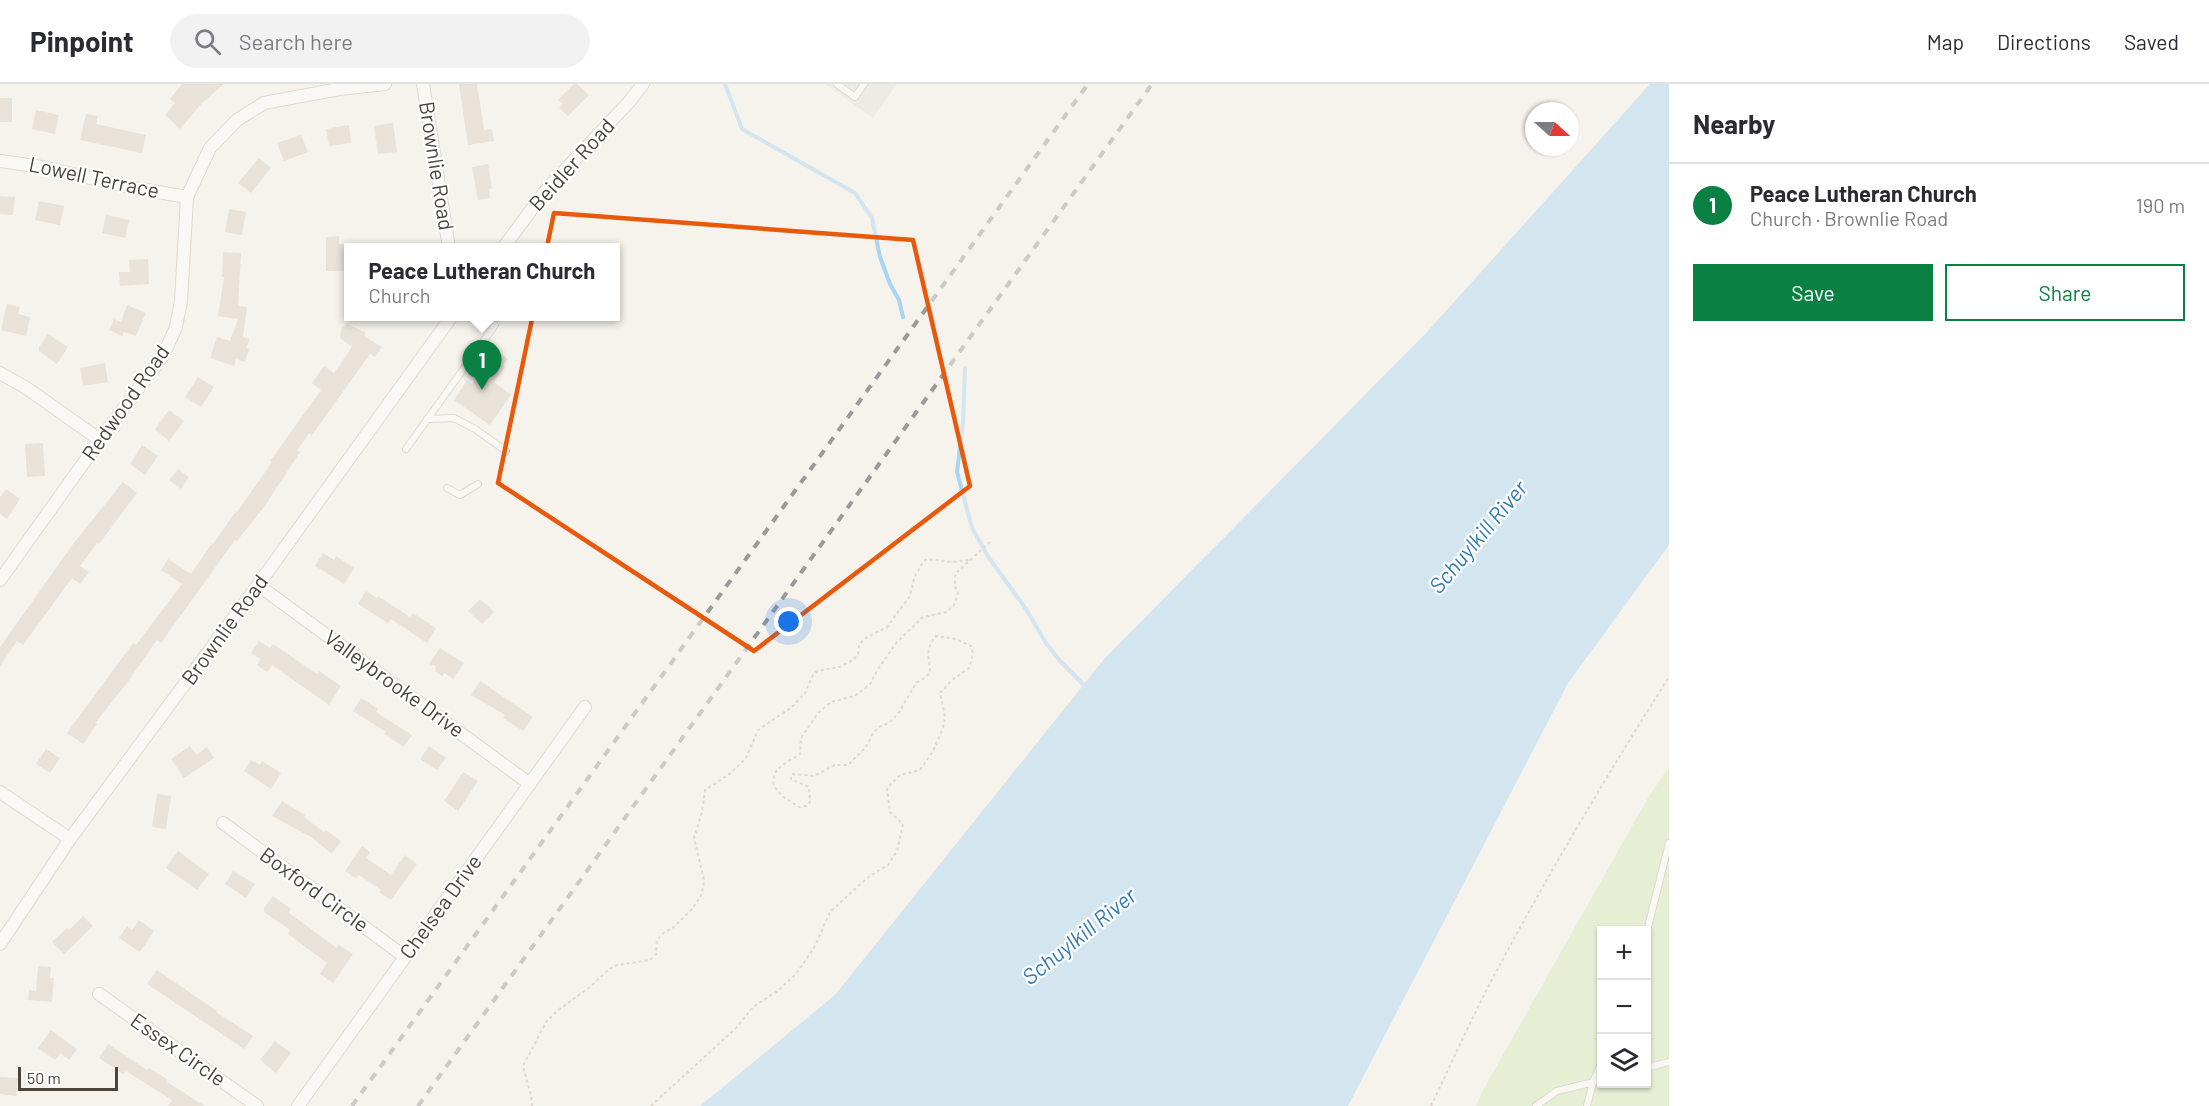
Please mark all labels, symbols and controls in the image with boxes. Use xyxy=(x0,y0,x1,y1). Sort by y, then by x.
search box xyxy=(170,14,590,68)
text: Pinpoint xyxy=(30,24,134,58)
icon: search xyxy=(191,25,224,58)
text: Search here xyxy=(239,28,353,54)
text: Map xyxy=(1927,29,1964,54)
text: Directions xyxy=(1997,29,2091,54)
text: Saved xyxy=(2124,29,2179,54)
street label: Brownlie Road xyxy=(415,100,460,232)
north arrow xyxy=(1525,102,1579,156)
text: Nearby xyxy=(1693,108,1775,139)
street label: Beidler Road xyxy=(523,113,619,215)
street label: Lowell Terrace xyxy=(27,151,162,203)
text: Peace Lutheran Church xyxy=(1750,180,1977,206)
text: 1 xyxy=(1709,193,1716,217)
text: 190 m xyxy=(2136,193,2185,217)
text: Church · Brownlie Road xyxy=(1750,206,1948,230)
popup xyxy=(344,243,620,321)
text: Peace Lutheran Church xyxy=(369,257,595,283)
button: Save xyxy=(1693,264,1933,321)
button: Share xyxy=(1945,264,2185,321)
text: Church xyxy=(369,283,431,307)
street label: Redwood Road xyxy=(76,340,174,465)
pin: 1 xyxy=(462,340,502,390)
water label: Schuylkill River xyxy=(1423,474,1533,598)
street label: Brownlie Road xyxy=(175,569,272,689)
your location xyxy=(774,607,803,636)
street label: Valleybrooke Drive xyxy=(320,624,470,742)
street label: Boxford Circle xyxy=(256,841,374,937)
street label: Chelsea Drive xyxy=(394,849,486,963)
water label: Schuylkill River xyxy=(1016,881,1142,989)
map controls xyxy=(1597,926,1651,1088)
button: + xyxy=(1597,926,1651,980)
button: − xyxy=(1597,980,1651,1034)
street label: Essex Circle xyxy=(127,1007,231,1091)
button: layers xyxy=(1597,1034,1651,1088)
scale bar xyxy=(18,1064,118,1092)
text: 50 m xyxy=(27,1068,61,1087)

